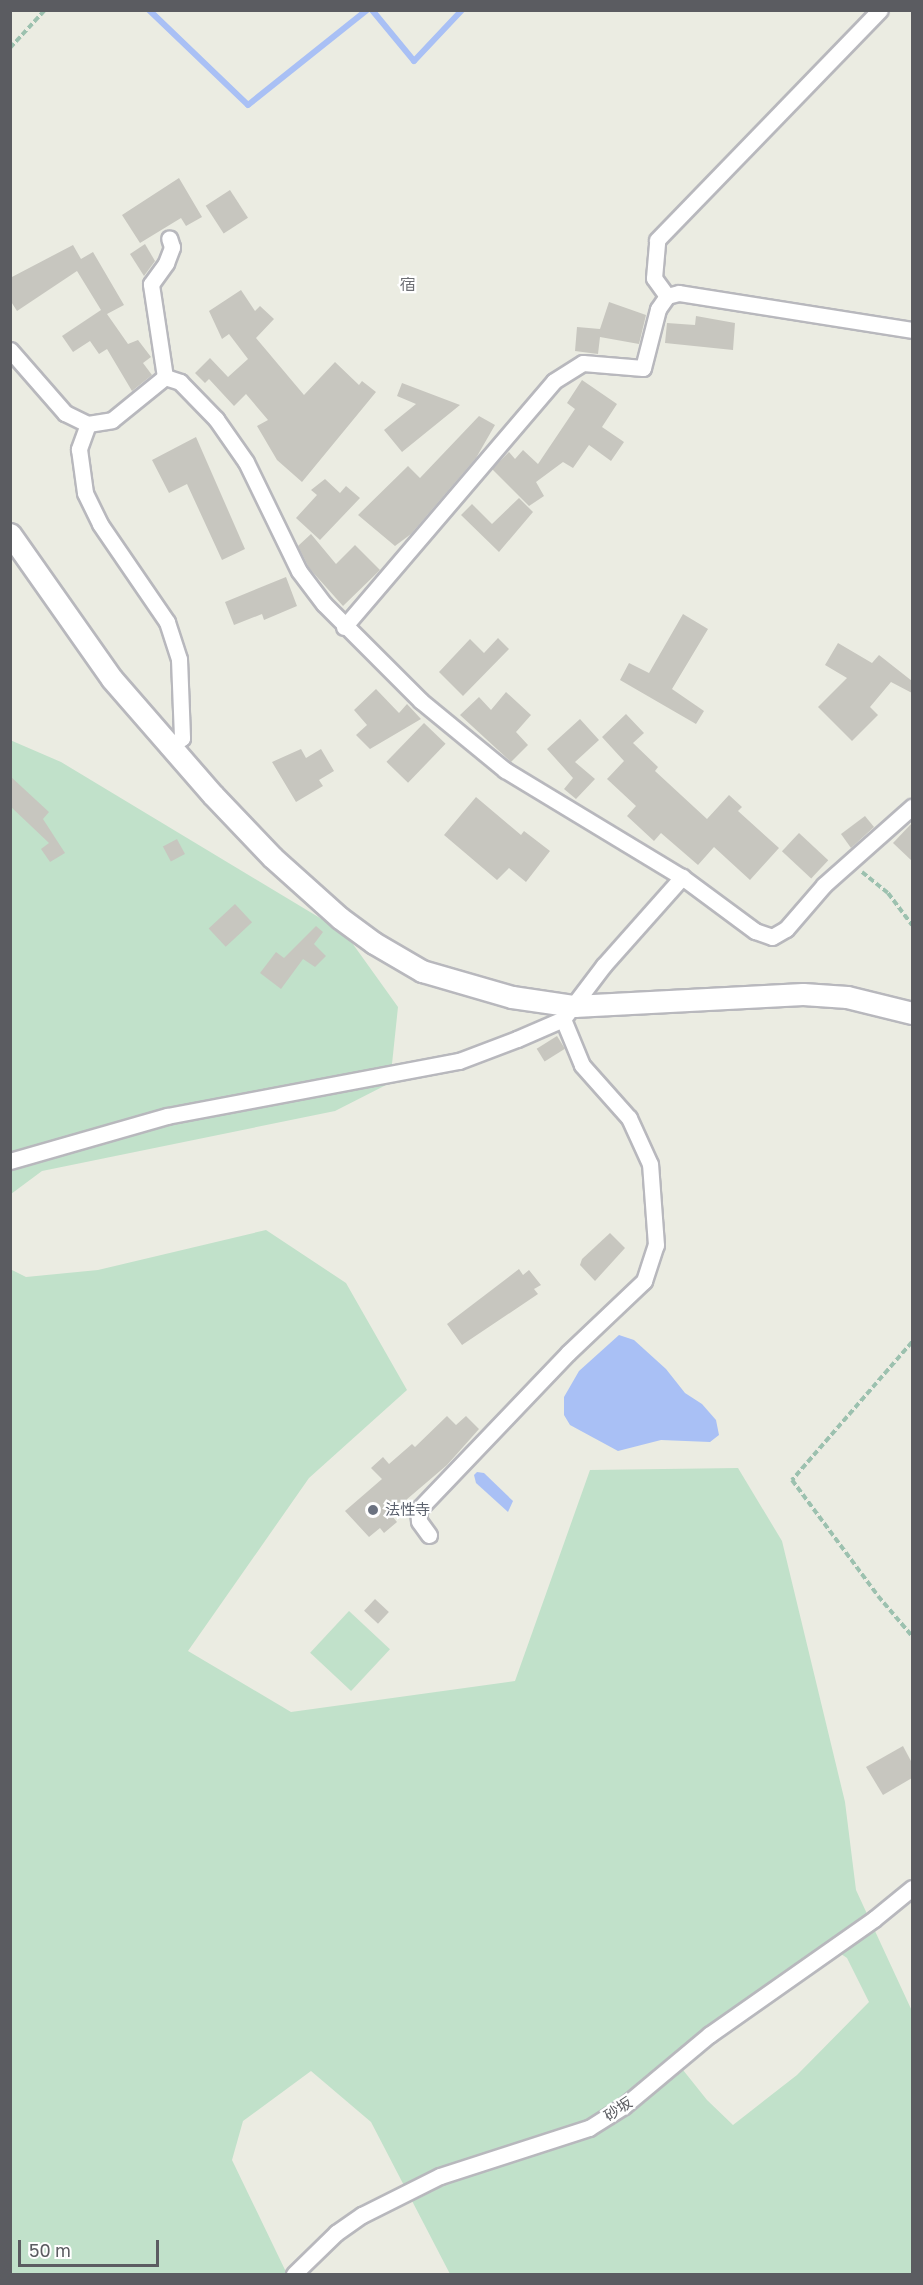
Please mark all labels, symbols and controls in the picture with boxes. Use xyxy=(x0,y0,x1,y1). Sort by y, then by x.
district label: 宿 xyxy=(400,274,416,294)
place label: 法性寺 xyxy=(385,1501,430,1519)
marker: 法性寺 xyxy=(366,1503,380,1517)
street label: 砂坂 xyxy=(601,2093,635,2125)
scale bar xyxy=(21,2228,162,2266)
text: 50 m xyxy=(29,2239,71,2261)

